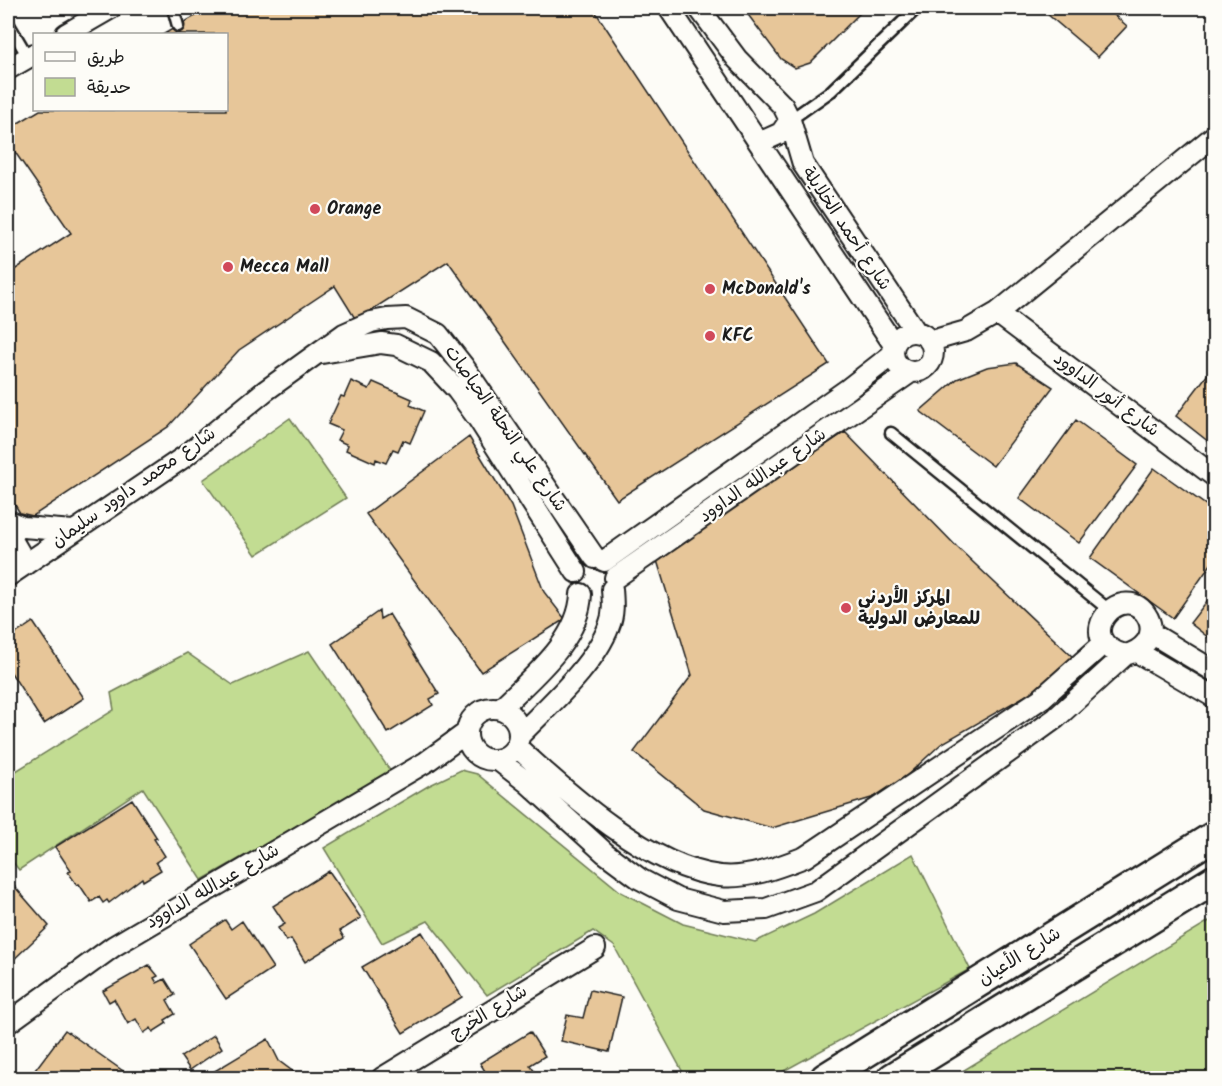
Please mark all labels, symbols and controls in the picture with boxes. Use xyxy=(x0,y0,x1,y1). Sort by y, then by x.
legend xyxy=(33,33,228,111)
text: طريق xyxy=(87,44,125,73)
text: حديقة xyxy=(87,74,131,103)
street label: شارع أحمد الخلايلة xyxy=(794,161,898,297)
place label: Orange xyxy=(327,195,381,224)
marker: Orange xyxy=(308,202,322,216)
place label: Mecca Mall xyxy=(240,253,329,282)
marker: Mecca Mall xyxy=(221,260,235,274)
place label: McDonald's xyxy=(722,275,811,304)
marker: McDonald's xyxy=(703,282,717,296)
place label: KFC xyxy=(722,322,754,351)
marker: KFC xyxy=(703,329,717,343)
street label: شارع علي النحلة الحياصات xyxy=(436,340,574,518)
street label: شارع أنور الداوود xyxy=(1047,345,1165,445)
street label: شارع محمد داوود سليمان xyxy=(46,420,222,556)
street label: شارع عبدالله الداوود xyxy=(693,421,833,531)
place label: المركز الأردني للمعارض الدولية xyxy=(858,584,980,634)
marker: المركز الأردني للمعارض الدولية xyxy=(839,601,853,615)
street label: شارع عبدالله الداوود xyxy=(141,837,285,937)
street label: شارع الأعيان xyxy=(973,920,1067,994)
street label: شارع الخرج xyxy=(444,978,534,1048)

